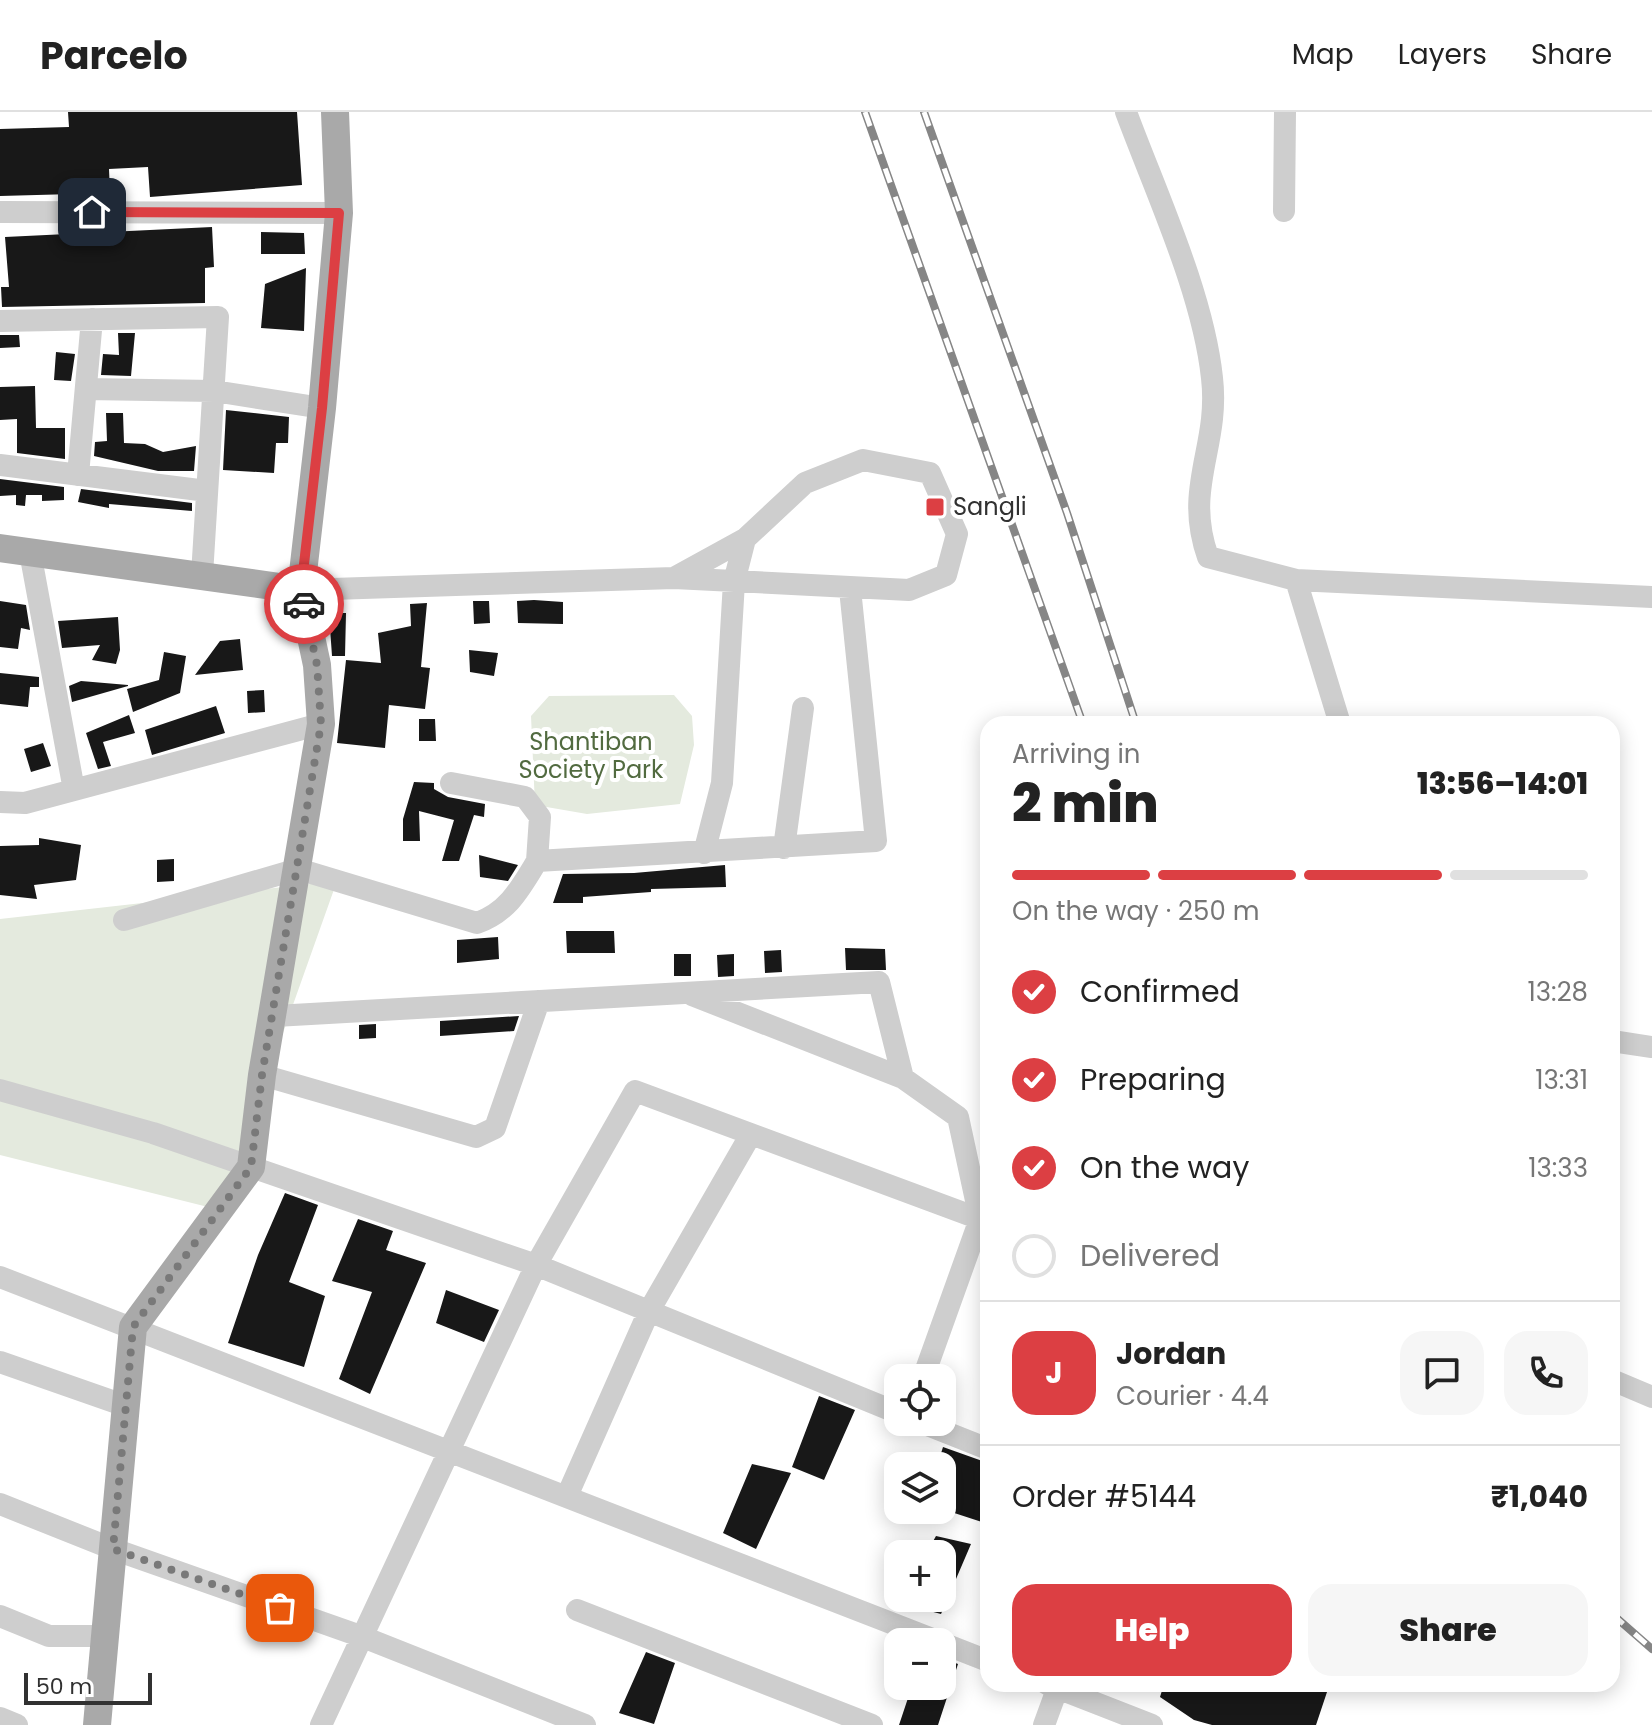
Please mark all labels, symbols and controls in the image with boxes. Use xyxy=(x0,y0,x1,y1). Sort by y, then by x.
text: Parcelo xyxy=(40,29,188,82)
text: Map xyxy=(1292,35,1354,74)
text: Layers xyxy=(1398,35,1487,74)
text: Share xyxy=(1531,35,1612,74)
pin xyxy=(58,178,126,246)
icon: home xyxy=(70,190,114,234)
place label: Sangli xyxy=(953,490,1027,523)
marker: Sangli xyxy=(924,496,946,518)
courier xyxy=(264,564,344,644)
icon: car xyxy=(282,582,326,626)
park label: Shantiban Society Park xyxy=(519,725,664,786)
text: Arriving in xyxy=(1012,736,1141,772)
text: 13:56–14:01 xyxy=(1417,762,1588,805)
text: 2 min xyxy=(1012,767,1159,840)
text: On the way · 250 m xyxy=(1012,893,1259,929)
icon: check xyxy=(1012,970,1056,1014)
text: Confirmed xyxy=(1080,970,1240,1013)
text: 13:28 xyxy=(1527,974,1588,1010)
icon: check xyxy=(1012,1058,1056,1102)
text: Preparing xyxy=(1080,1058,1226,1101)
text: 13:31 xyxy=(1535,1062,1588,1098)
icon: check xyxy=(1012,1146,1056,1190)
text: On the way xyxy=(1080,1146,1249,1189)
text: 13:33 xyxy=(1528,1150,1588,1186)
text: Delivered xyxy=(1080,1234,1220,1277)
button: chat xyxy=(1400,1331,1484,1415)
button: phone xyxy=(1504,1331,1588,1415)
text: Jordan xyxy=(1116,1332,1226,1375)
text: J xyxy=(1045,1351,1063,1394)
map controls xyxy=(884,1364,956,1700)
button: locate xyxy=(884,1364,956,1436)
text: Courier · 4.4 xyxy=(1116,1378,1269,1414)
button: layers xyxy=(884,1452,956,1524)
text: Order #5144 xyxy=(1012,1475,1196,1518)
text: ₹1,040 xyxy=(1491,1475,1588,1518)
button: + xyxy=(884,1540,956,1612)
pin xyxy=(246,1574,314,1642)
button: Help xyxy=(1012,1584,1292,1676)
button: Share xyxy=(1308,1584,1588,1676)
icon: bag xyxy=(258,1586,302,1630)
button: − xyxy=(884,1628,956,1700)
scale bar xyxy=(24,1669,152,1705)
text: 50 m xyxy=(36,1671,92,1702)

